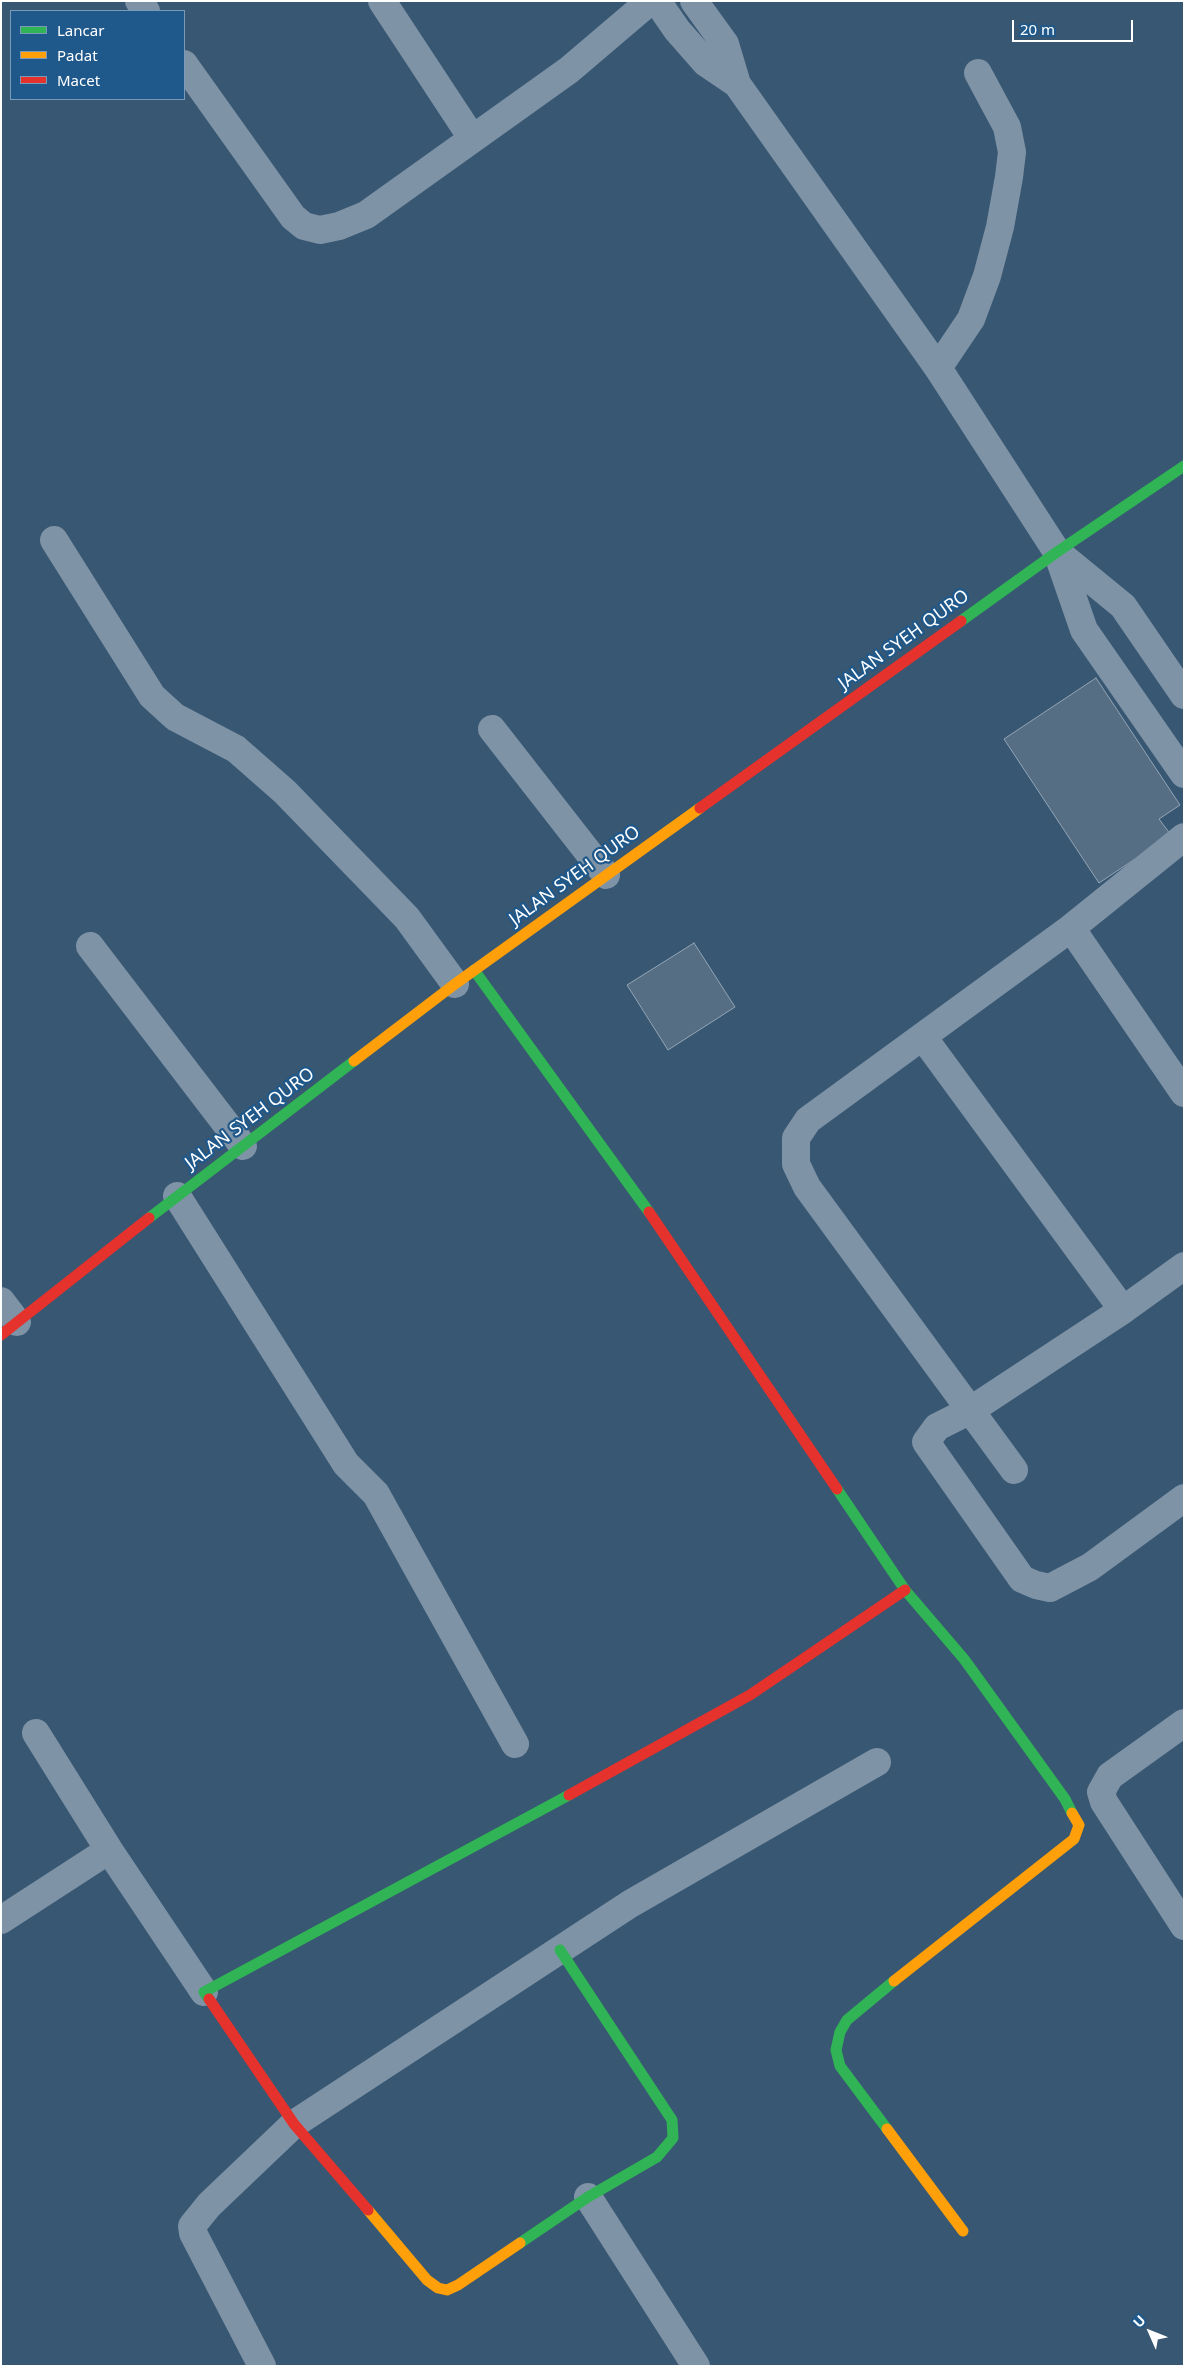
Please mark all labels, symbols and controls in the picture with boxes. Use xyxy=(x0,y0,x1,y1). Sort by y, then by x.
legend xyxy=(10,10,185,100)
scale bar xyxy=(1015,10,1136,42)
text: 20 m xyxy=(1020,19,1055,39)
text: Lancar xyxy=(57,20,104,40)
text: Padat xyxy=(57,45,98,65)
text: Macet xyxy=(57,70,100,90)
street label: JALAN SYEH QURO xyxy=(834,585,974,695)
street label: JALAN SYEH QURO xyxy=(505,821,645,931)
street label: JALAN SYEH QURO xyxy=(181,1063,319,1175)
north arrow xyxy=(1125,2307,1175,2357)
text: U xyxy=(1128,2311,1149,2332)

